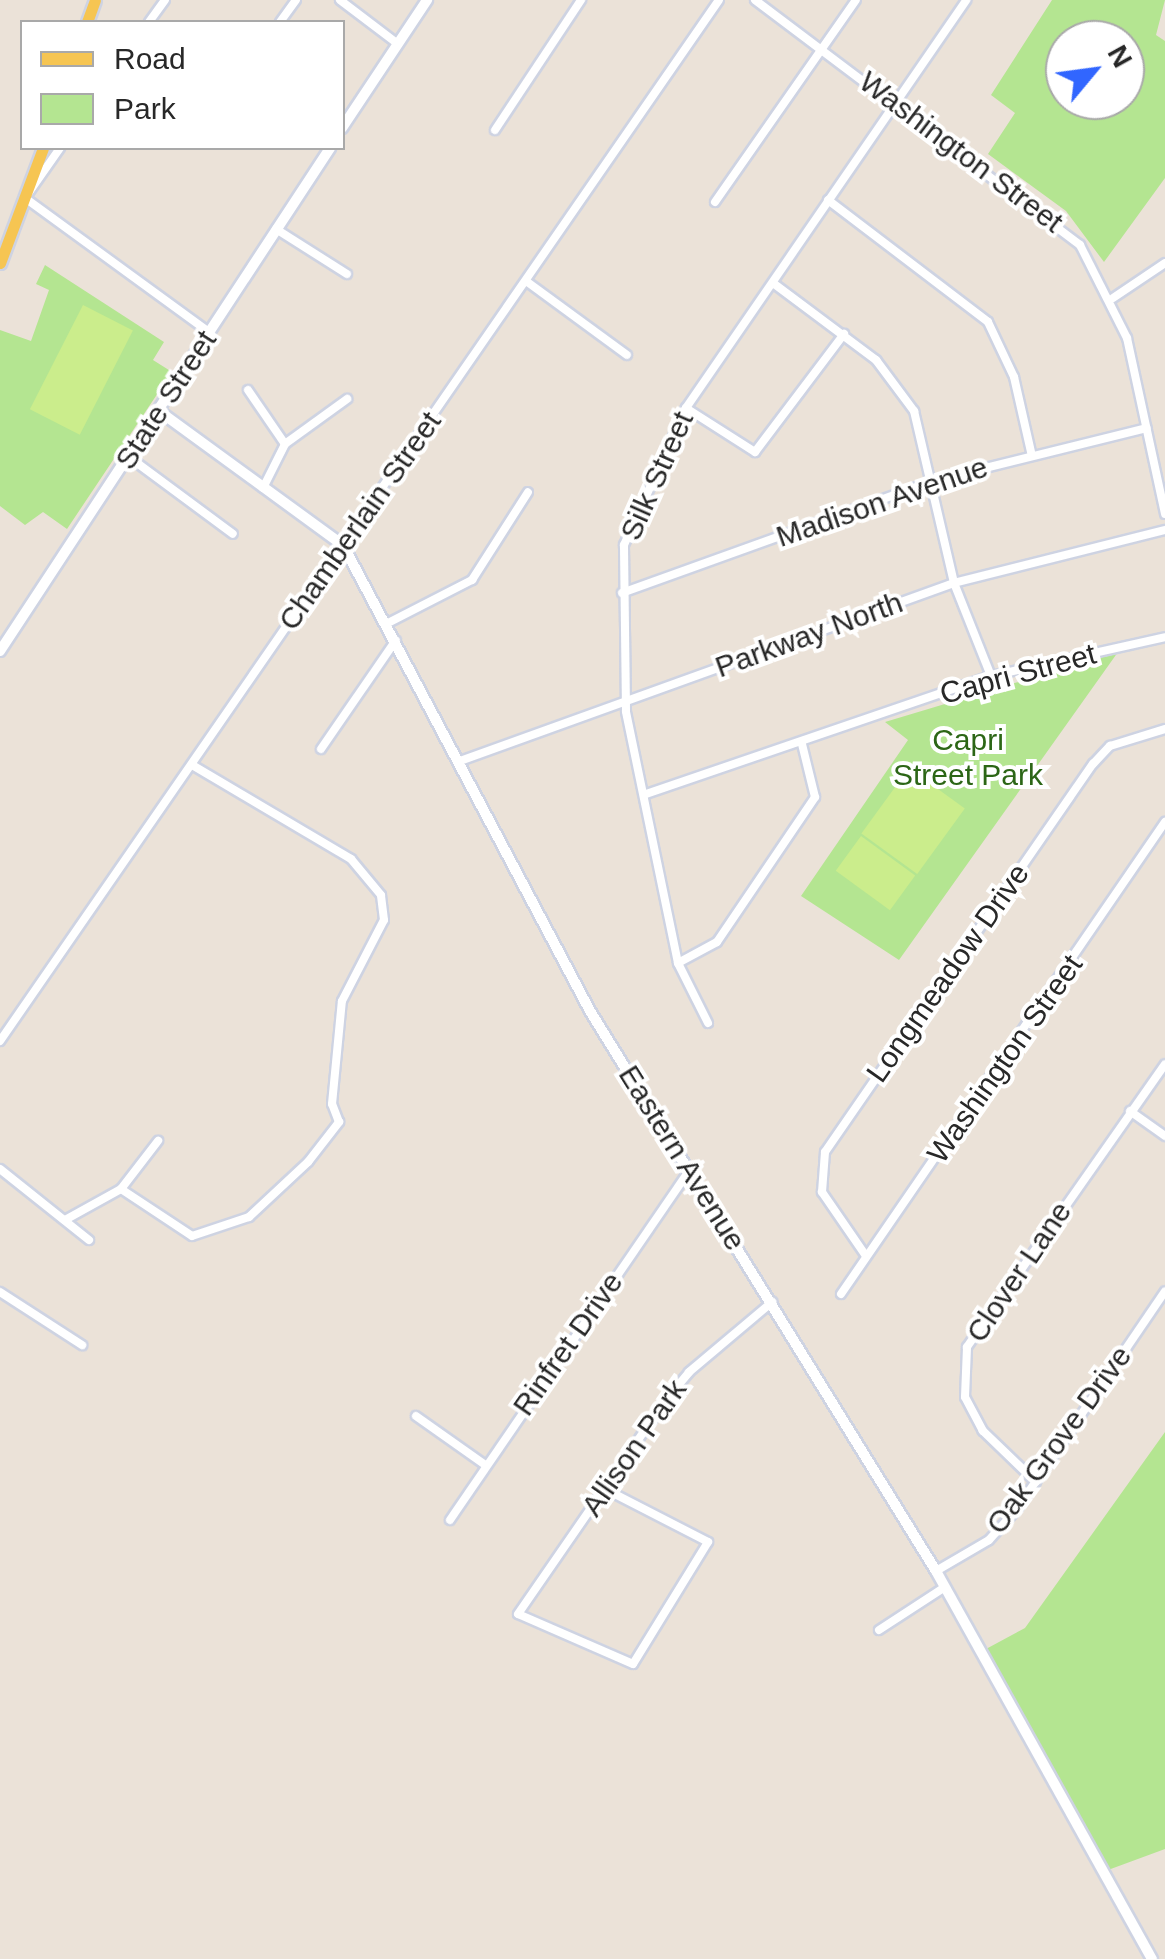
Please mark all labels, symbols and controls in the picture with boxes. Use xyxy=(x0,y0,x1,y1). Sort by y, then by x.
legend xyxy=(20,20,345,150)
north arrow xyxy=(1045,20,1145,120)
text: N xyxy=(1101,40,1138,73)
text: Road xyxy=(114,42,186,75)
street label: Washington Street xyxy=(852,64,1070,240)
text: Park xyxy=(114,92,176,125)
street label: State Street xyxy=(108,324,224,476)
street label: Chamberlain Street xyxy=(271,405,449,637)
street label: Silk Street xyxy=(613,406,701,546)
street label: Madison Avenue xyxy=(771,449,993,555)
street label: Parkway North xyxy=(710,584,908,686)
street label: Capri Street xyxy=(936,636,1100,712)
park label: Capri Street Park xyxy=(893,722,1043,792)
street label: Longmeadow Drive xyxy=(859,857,1037,1089)
street label: Washington Street xyxy=(920,948,1090,1170)
street label: Eastern Avenue xyxy=(610,1058,754,1258)
street label: Clover Lane xyxy=(959,1195,1079,1349)
street label: Rinfret Drive xyxy=(505,1265,631,1423)
street label: Oak Grove Drive xyxy=(979,1339,1139,1541)
street label: Allison Park xyxy=(574,1373,694,1523)

